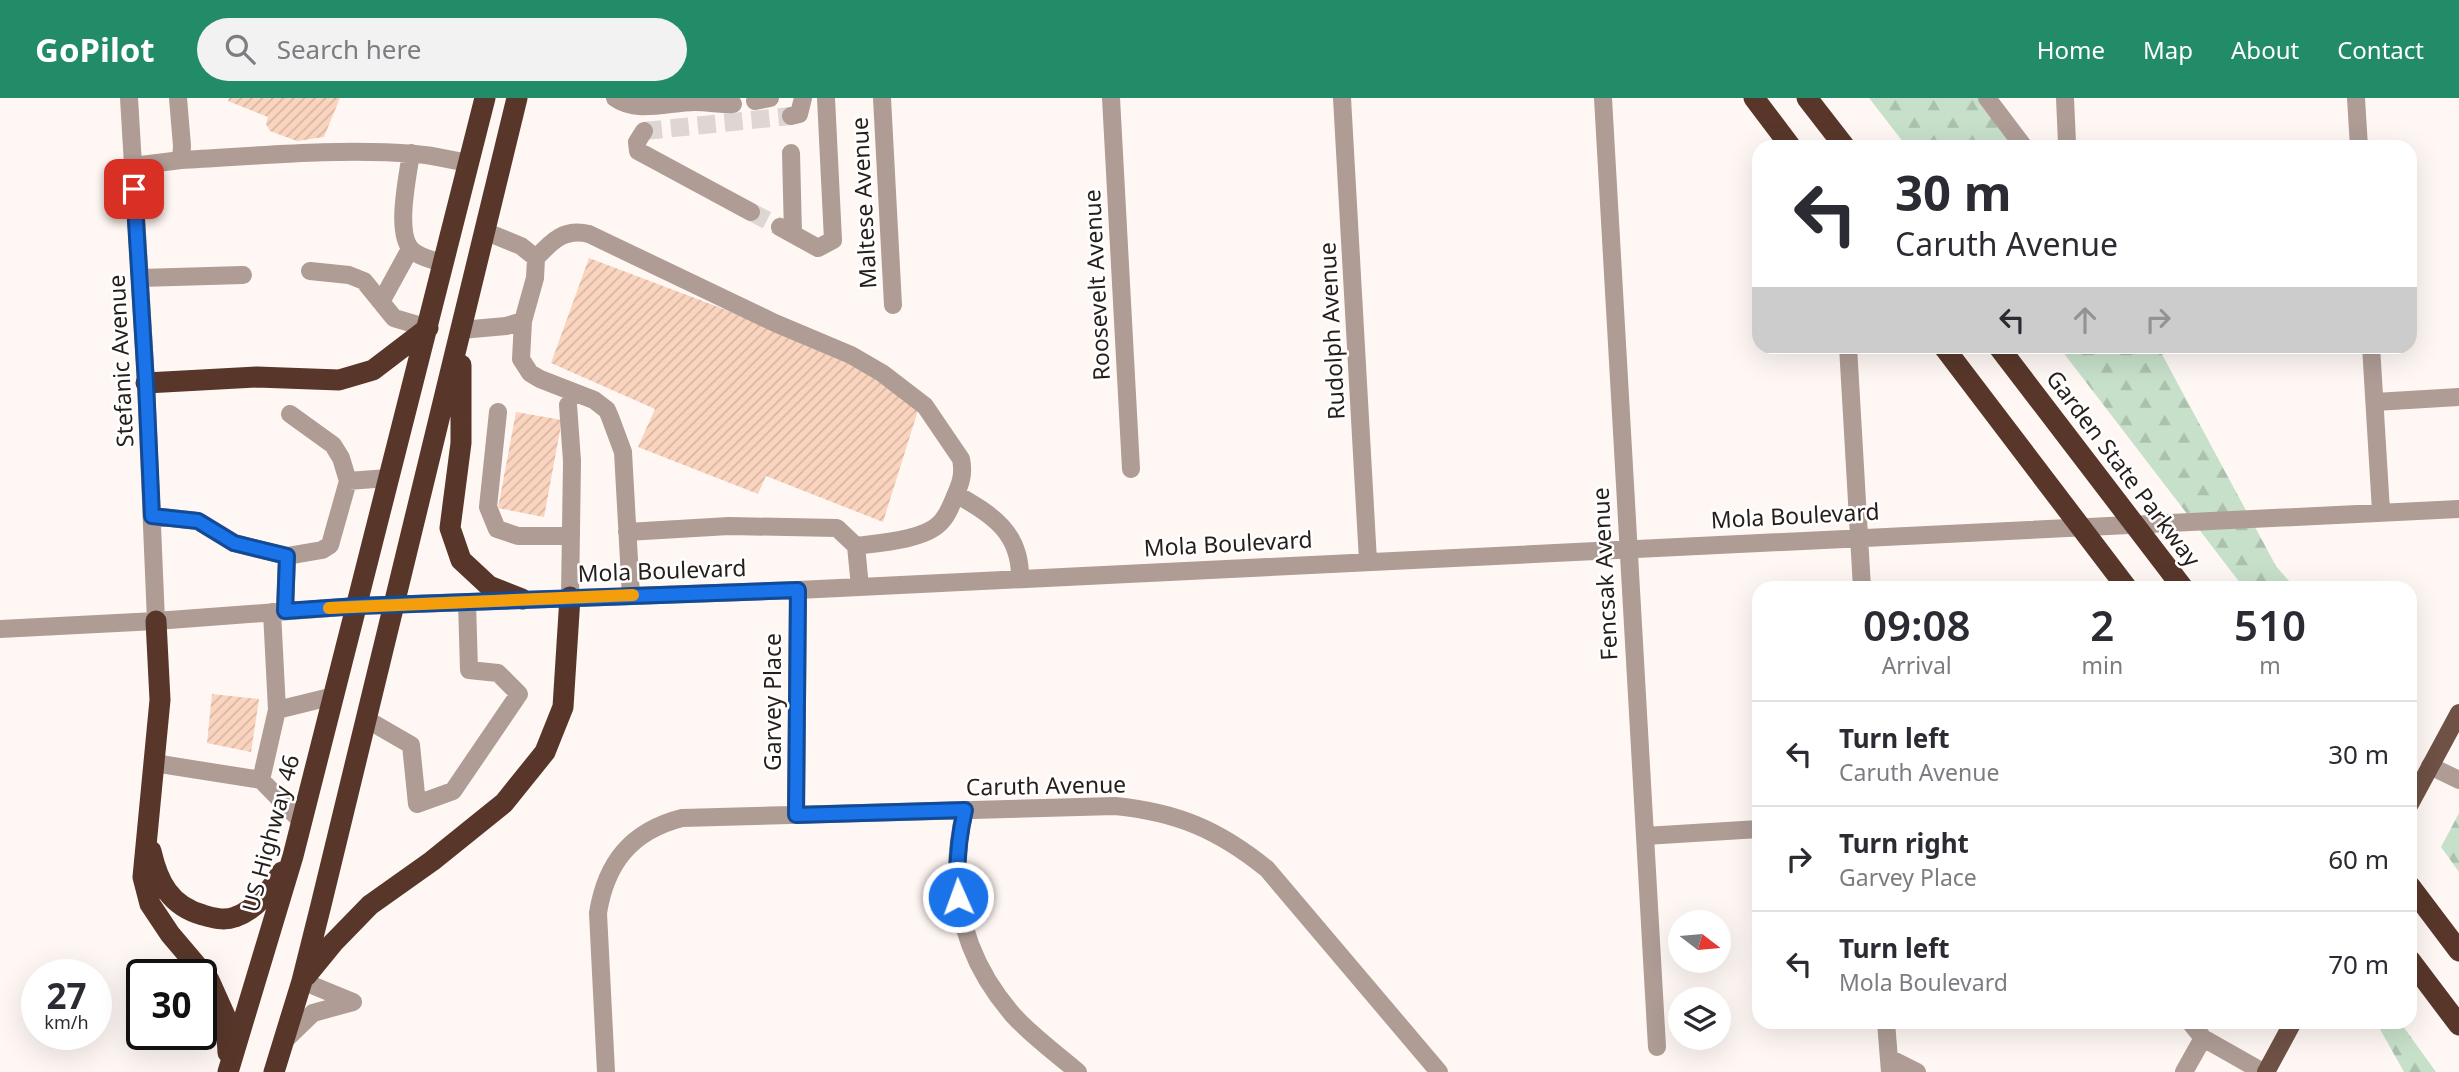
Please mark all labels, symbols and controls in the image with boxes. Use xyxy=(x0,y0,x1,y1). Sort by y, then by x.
search box xyxy=(197,18,687,81)
text: GoPilot xyxy=(35,27,155,72)
icon: search xyxy=(221,30,259,68)
text: Search here xyxy=(277,31,421,67)
text: Home xyxy=(2037,33,2105,66)
text: Map xyxy=(2143,33,2193,66)
text: About xyxy=(2231,33,2299,66)
text: Contact xyxy=(2337,33,2424,66)
street label: Maltese Avenue xyxy=(843,116,883,290)
pin xyxy=(104,159,164,219)
text: 30 m xyxy=(1895,159,2012,225)
icon: left xyxy=(1780,168,1871,259)
icon: arrive xyxy=(115,170,153,208)
street label: Roosevelt Avenue xyxy=(1075,189,1117,381)
text: Caruth Avenue xyxy=(1895,222,2118,265)
street label: Rudolph Avenue xyxy=(1310,241,1352,421)
street label: Stefanic Avenue xyxy=(100,274,140,448)
icon: left xyxy=(1993,301,2031,339)
icon: ahead xyxy=(2066,301,2104,339)
icon: right xyxy=(2139,301,2177,339)
street label: Garden State Parkway xyxy=(2039,363,2209,573)
street label: Fencsak Avenue xyxy=(1583,487,1625,661)
street label: Mola Boulevard xyxy=(1710,495,1880,535)
street label: Mola Boulevard xyxy=(1143,523,1313,563)
street label: Mola Boulevard xyxy=(577,551,747,589)
text: 09:08 xyxy=(1863,596,1971,653)
text: 2 xyxy=(2090,596,2114,653)
text: 510 xyxy=(2234,596,2306,653)
street label: Garvey Place xyxy=(756,633,788,771)
text: Arrival xyxy=(1882,649,1952,681)
text: min xyxy=(2081,649,2123,681)
text: m xyxy=(2259,649,2281,681)
text: Turn left xyxy=(1839,720,1950,756)
icon: left xyxy=(1780,735,1818,773)
text: 30 m xyxy=(2328,736,2389,772)
street label: US Highway 46 xyxy=(234,751,306,915)
text: Caruth Avenue xyxy=(1839,756,1999,788)
street label: Caruth Avenue xyxy=(966,768,1126,802)
text: Turn right xyxy=(1839,825,1969,861)
icon: right xyxy=(1780,840,1818,878)
text: 60 m xyxy=(2328,841,2389,877)
position arrow xyxy=(921,860,995,934)
text: Garvey Place xyxy=(1839,861,1977,893)
north arrow xyxy=(1668,910,1731,973)
map controls xyxy=(1668,910,1731,1050)
text: Turn left xyxy=(1839,930,1950,966)
icon: left xyxy=(1780,945,1818,983)
text: 70 m xyxy=(2328,946,2389,982)
speed limit sign: 30 xyxy=(126,959,217,1050)
text: Mola Boulevard xyxy=(1839,966,2008,998)
text: 27 xyxy=(46,972,87,1019)
button: layers xyxy=(1668,987,1731,1050)
text: km/h xyxy=(44,1010,89,1034)

